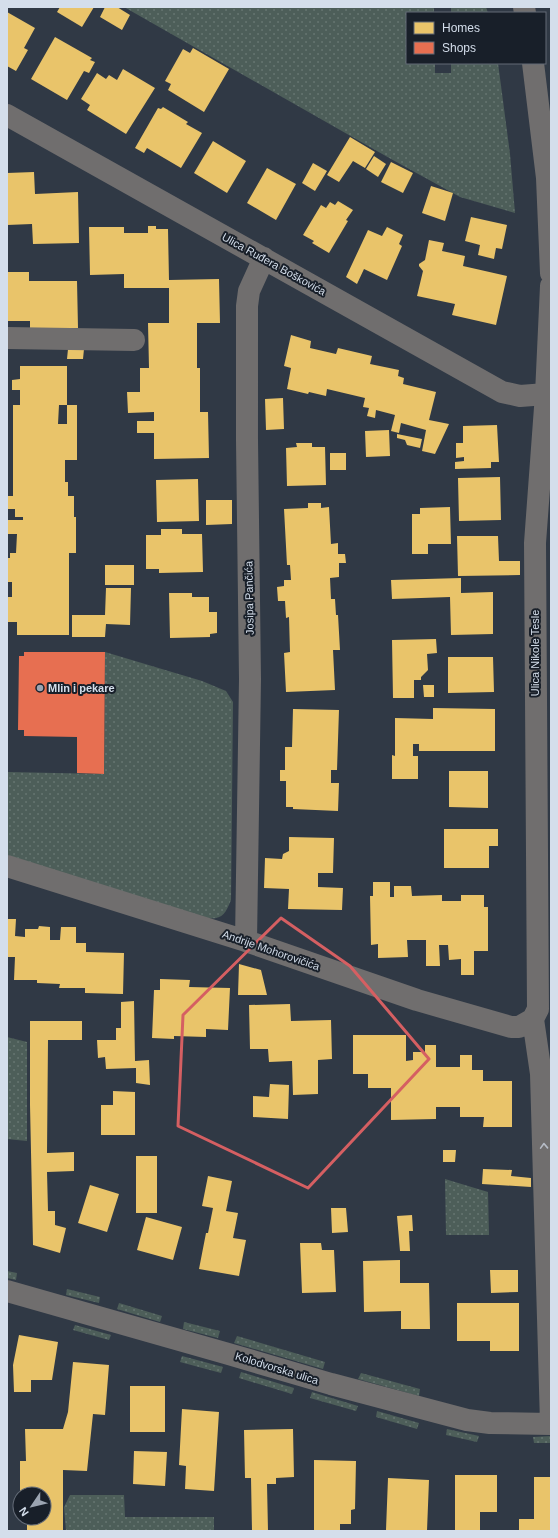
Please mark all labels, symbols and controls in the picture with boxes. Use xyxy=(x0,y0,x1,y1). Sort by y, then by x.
legend xyxy=(406,12,546,64)
text: Homes xyxy=(442,21,480,35)
text: Shops xyxy=(442,41,476,55)
street label: Ulica Ruđera Boškovića xyxy=(220,230,329,298)
street label: Josipa Pančića xyxy=(242,560,256,635)
street label: Ulica Nikole Tesle xyxy=(529,610,541,696)
place label: Mlin i pekare xyxy=(48,682,115,694)
marker: Mlin i pekare xyxy=(35,683,45,693)
street label: Andrije Mohorovičića xyxy=(221,928,322,973)
one-way arrow xyxy=(539,1143,548,1149)
street label: Kolodvorska ulica xyxy=(234,1350,321,1387)
north arrow xyxy=(12,1486,52,1526)
text: N xyxy=(17,1505,31,1518)

